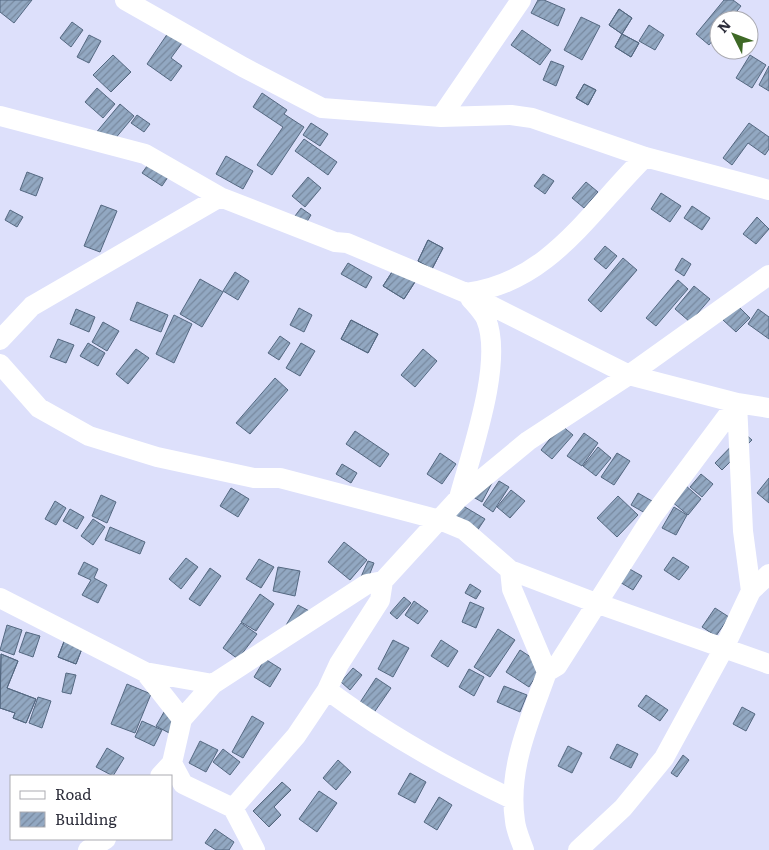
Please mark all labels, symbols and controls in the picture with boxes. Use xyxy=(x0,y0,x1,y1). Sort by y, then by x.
north arrow xyxy=(709,10,759,60)
text: N xyxy=(712,14,735,37)
legend xyxy=(10,775,172,840)
text: Road xyxy=(55,782,91,805)
text: Building xyxy=(55,807,117,830)

